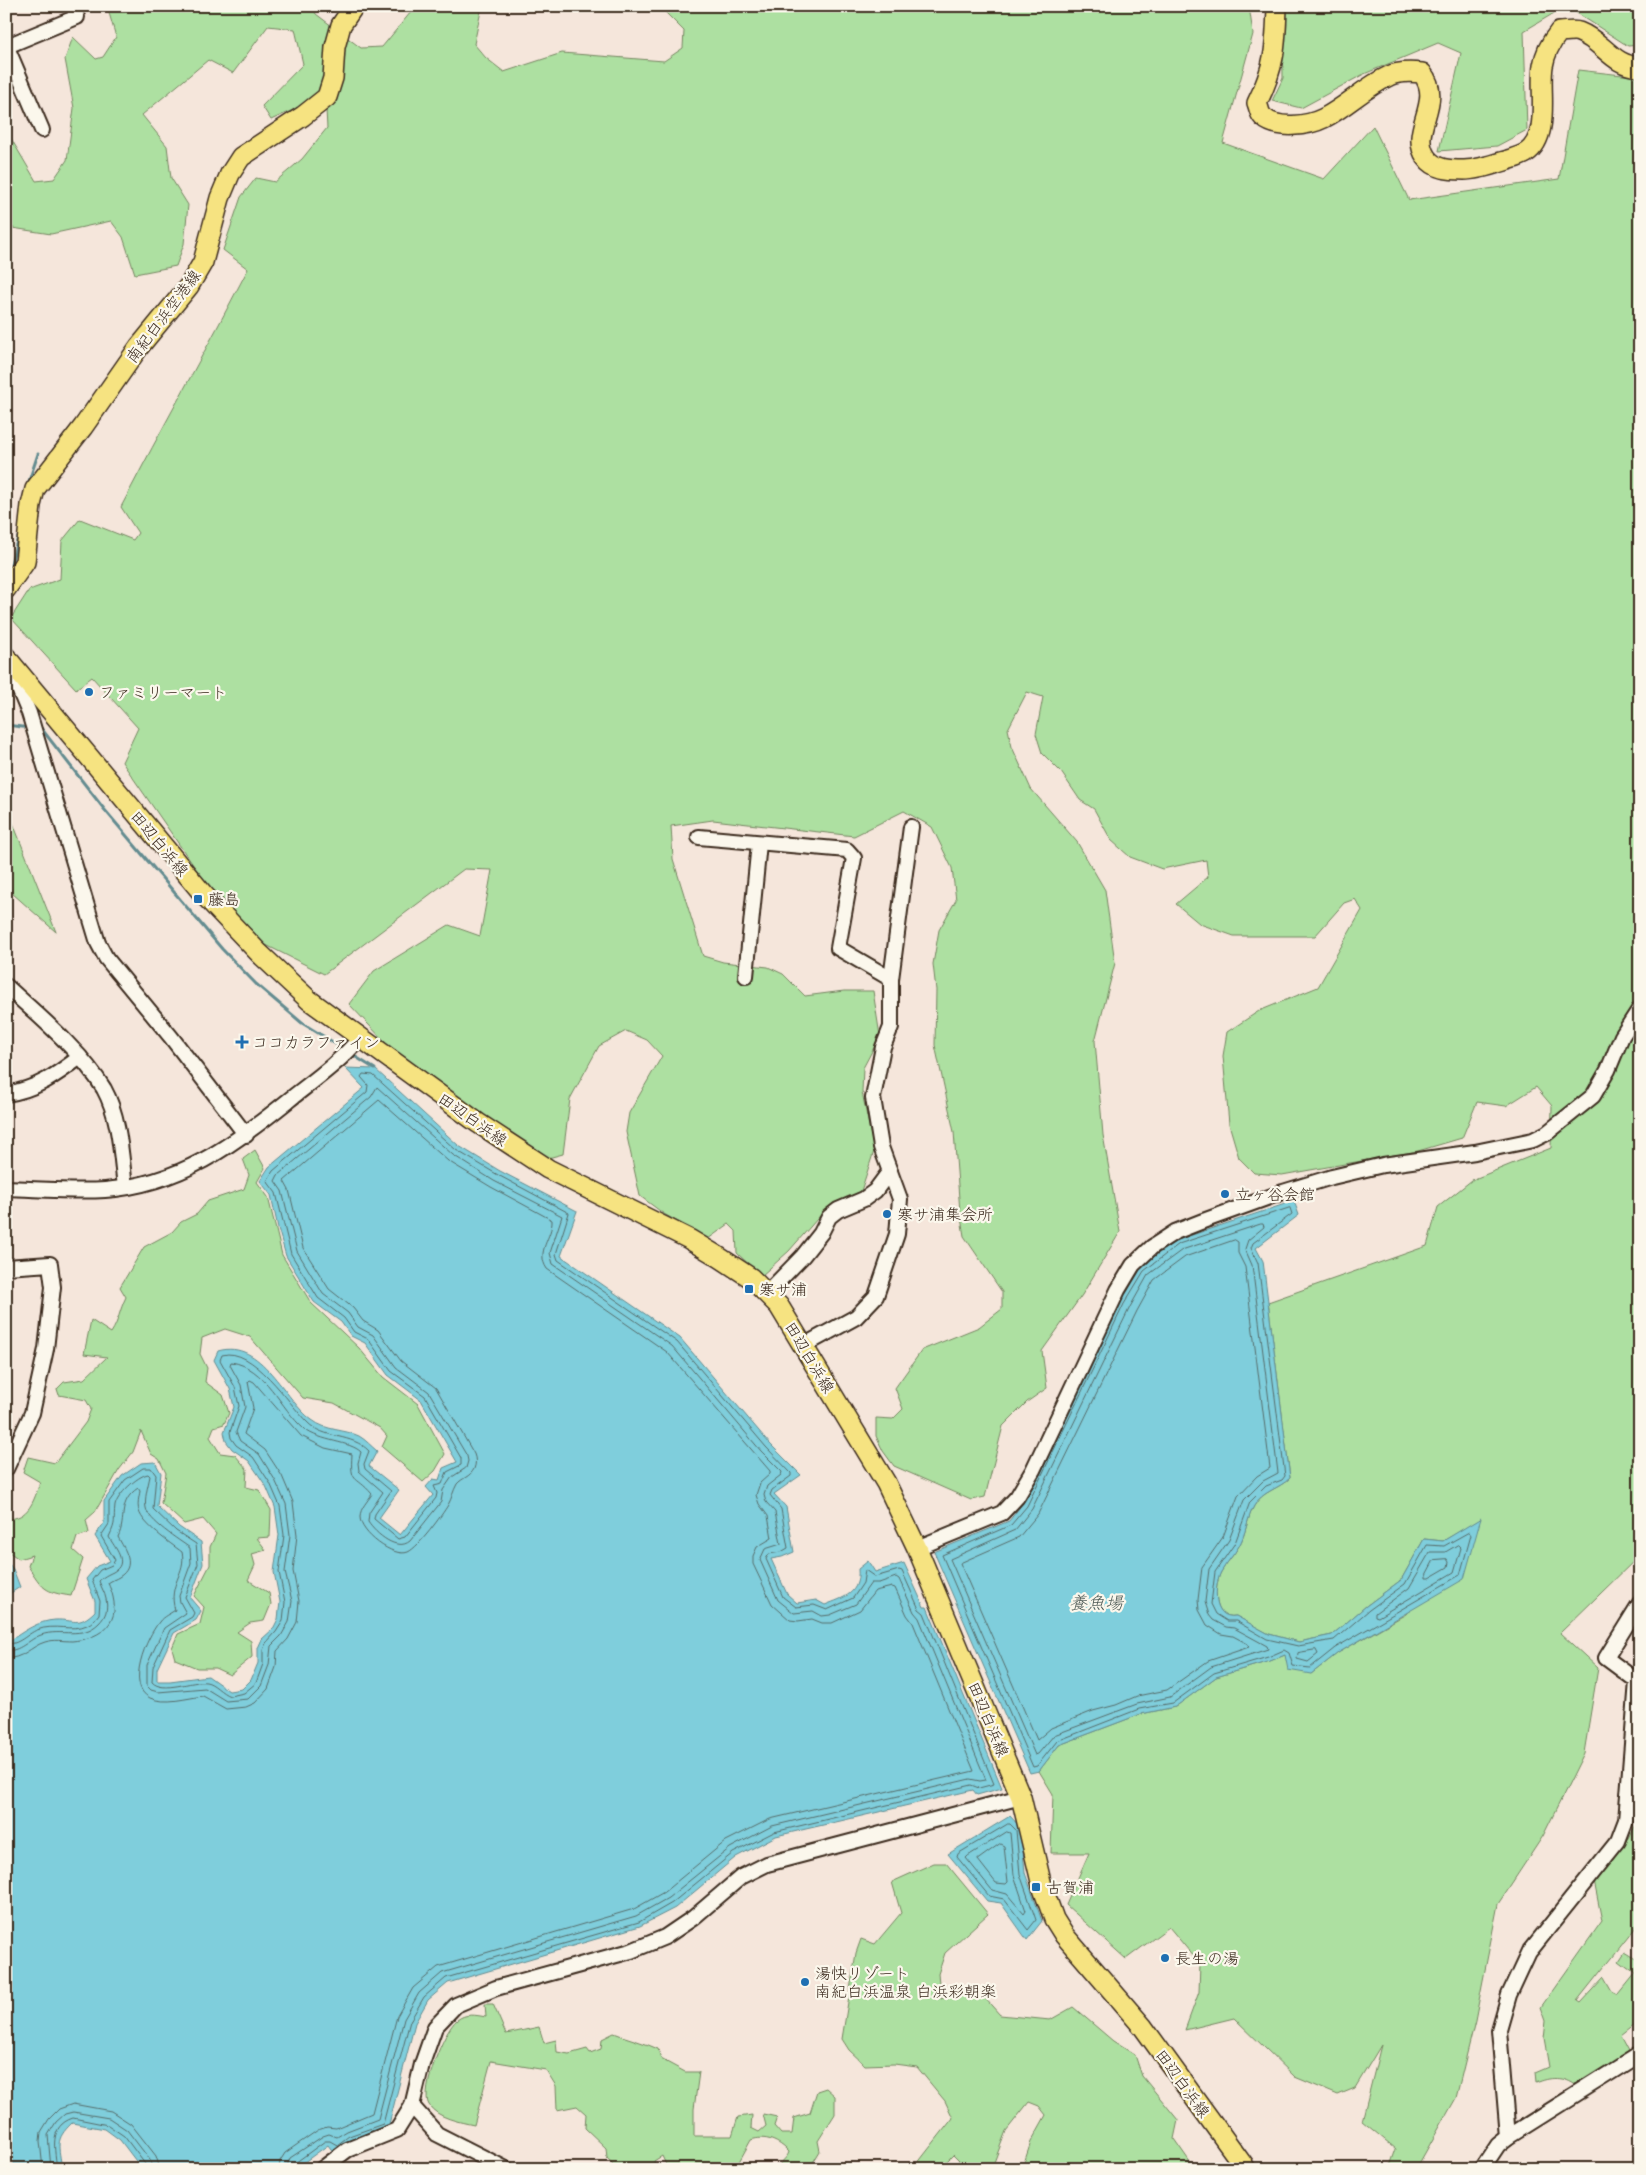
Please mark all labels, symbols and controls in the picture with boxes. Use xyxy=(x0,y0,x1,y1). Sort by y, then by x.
street label: 南紀白浜空港線 xyxy=(119,263,205,367)
place label: ファミリーマート xyxy=(99,679,227,703)
marker: ファミリーマート xyxy=(83,686,95,698)
street label: 田辺白浜線 xyxy=(126,804,196,881)
place label: 藤島 xyxy=(208,886,240,910)
marker: 藤島 xyxy=(192,893,204,905)
place label: ココカラファイン xyxy=(252,1029,380,1053)
marker: ココカラファイン xyxy=(236,1036,248,1048)
street label: 田辺白浜線 xyxy=(434,1085,513,1151)
place label: 立ヶ谷会館 xyxy=(1235,1181,1315,1205)
marker: 立ヶ谷会館 xyxy=(1219,1188,1231,1200)
place label: 寒サ浦集会所 xyxy=(897,1201,993,1225)
marker: 寒サ浦集会所 xyxy=(881,1208,893,1220)
place label: 寒サ浦 xyxy=(759,1276,807,1300)
marker: 寒サ浦 xyxy=(743,1283,755,1295)
street label: 田辺白浜線 xyxy=(780,1316,842,1397)
water label: 養魚場 xyxy=(1069,1588,1125,1615)
street label: 田辺白浜線 xyxy=(963,1677,1017,1760)
place label: 古賀浦 xyxy=(1046,1874,1094,1898)
marker: 古賀浦 xyxy=(1030,1881,1042,1893)
place label: 長生の湯 xyxy=(1175,1945,1239,1969)
marker: 長生の湯 xyxy=(1159,1952,1171,1964)
place label: 湯快リゾート 南紀白浜温泉 白浜彩朝楽 xyxy=(815,1960,996,2002)
marker: 湯快リゾート 南紀白浜温泉 白浜彩朝楽 xyxy=(799,1976,811,1988)
street label: 田辺白浜線 xyxy=(1151,2043,1217,2122)

